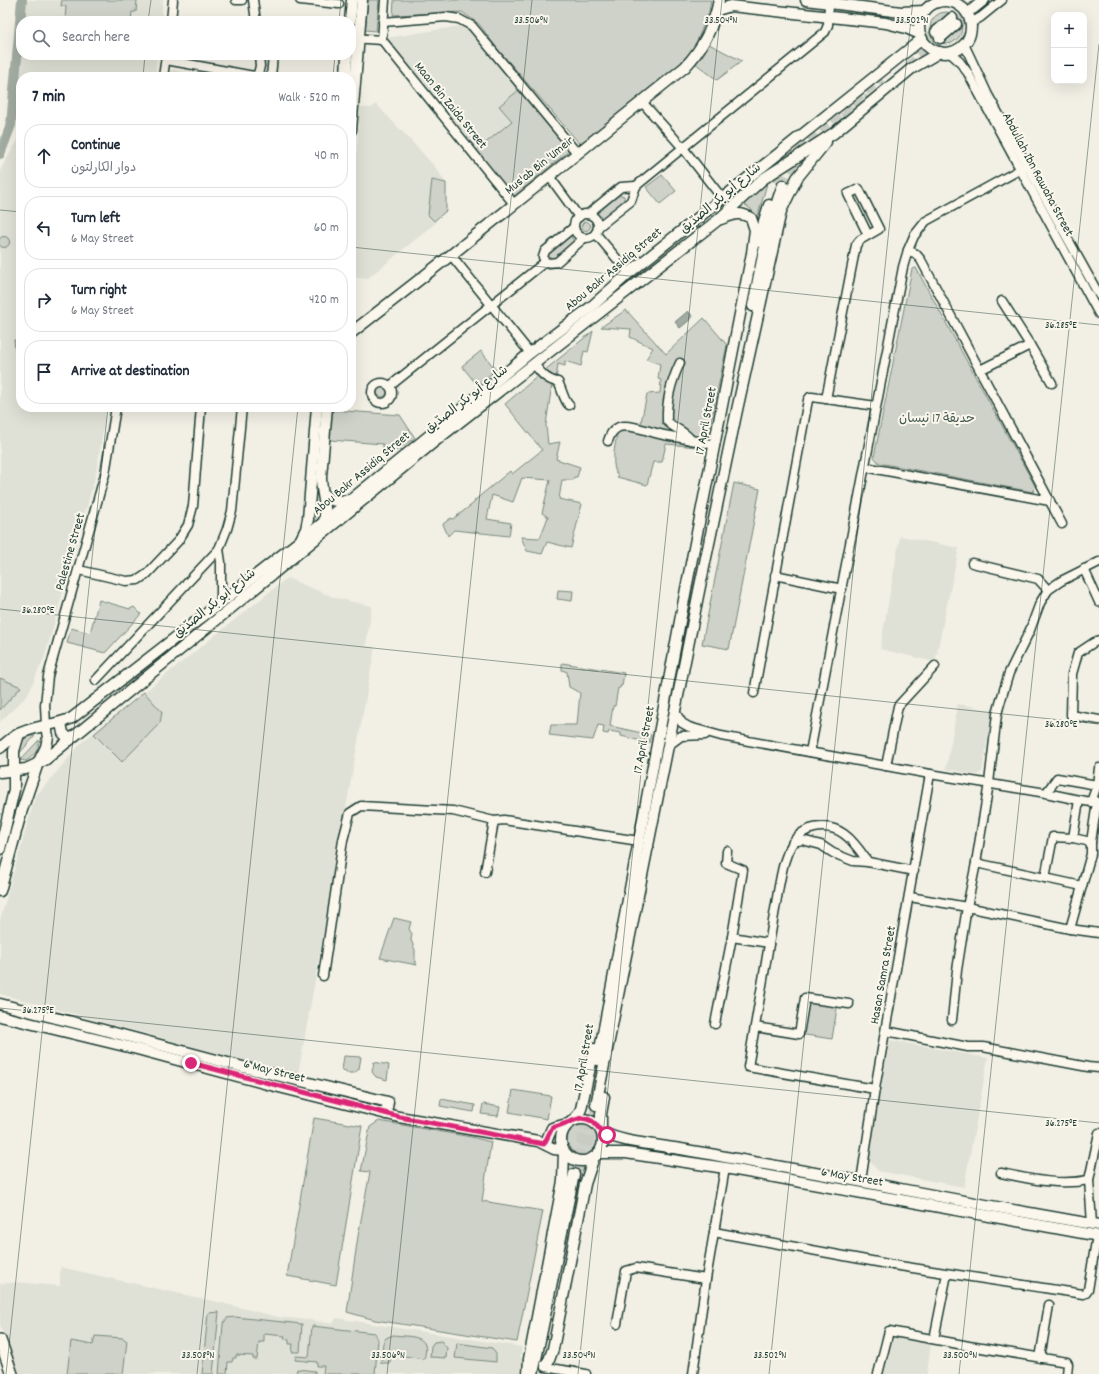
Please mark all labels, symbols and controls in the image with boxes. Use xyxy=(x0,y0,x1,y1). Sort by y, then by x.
map controls xyxy=(1051,12,1087,84)
button: + xyxy=(1051,12,1087,48)
text: 33.506°N xyxy=(514,14,548,28)
text: 33.504°N xyxy=(705,14,738,28)
text: 33.502°N xyxy=(895,14,929,28)
search box xyxy=(16,16,356,60)
icon: search xyxy=(30,27,52,49)
text: Search here xyxy=(62,27,130,49)
button: − xyxy=(1051,48,1087,84)
street label: Maan Bin Zaida Street xyxy=(409,58,491,154)
text: 7 min xyxy=(32,86,65,110)
text: Walk · 520 m xyxy=(278,89,340,108)
street label: Abdullah Ibn Rawaha Street xyxy=(996,110,1078,240)
street label: Mus'ab Bin 'Umeir xyxy=(501,132,579,200)
text: Continue xyxy=(71,135,120,157)
icon: ahead xyxy=(33,145,55,167)
text: 40 m xyxy=(315,147,339,166)
text: دوار الكارلتون xyxy=(71,159,136,178)
street label: شارع أبو بكر الصدّيق xyxy=(676,159,766,239)
text: Turn left xyxy=(71,208,120,230)
icon: left xyxy=(33,217,55,239)
text: 60 m xyxy=(314,219,339,238)
street label: Abou Bakr Assidiq Street xyxy=(561,223,667,316)
text: 6 May Street xyxy=(71,230,134,249)
text: Turn right xyxy=(71,280,127,302)
icon: right xyxy=(33,289,55,311)
text: 420 m xyxy=(309,291,339,310)
text: 6 May Street xyxy=(71,302,134,321)
text: 36.285°E xyxy=(1045,319,1077,333)
icon: arrive xyxy=(33,361,55,383)
text: Arrive at destination xyxy=(71,361,189,383)
street label: شارع أبو بكر الصدّيق xyxy=(421,361,513,439)
street label: 17 April Street xyxy=(691,385,723,457)
park label: حديقة 17 نيسان xyxy=(899,410,975,429)
street label: Abou Bakr Assidiq Street xyxy=(309,427,415,520)
street label: Palestine Street xyxy=(51,511,91,593)
street label: شارع أبو بكر الصدّيق xyxy=(170,565,260,643)
text: 36.280°E xyxy=(22,604,55,618)
street label: 17 April Street xyxy=(629,704,661,776)
text: 36.280°E xyxy=(1045,718,1078,732)
street label: Hasan Samra Street xyxy=(866,924,902,1026)
text: 36.275°E xyxy=(22,1004,54,1018)
street label: 17 April Street xyxy=(570,1022,600,1094)
route end xyxy=(182,1054,200,1072)
street label: 6 May Street xyxy=(241,1055,307,1089)
text: 36.275°E xyxy=(1045,1117,1077,1131)
route start xyxy=(598,1126,616,1144)
street label: 6 May Street xyxy=(819,1163,885,1193)
text: 33.508°N xyxy=(182,1349,214,1363)
text: 33.506°N xyxy=(371,1349,405,1363)
text: 33.504°N xyxy=(563,1349,596,1363)
text: 33.502°N xyxy=(753,1349,787,1363)
text: 33.500°N xyxy=(943,1349,977,1363)

